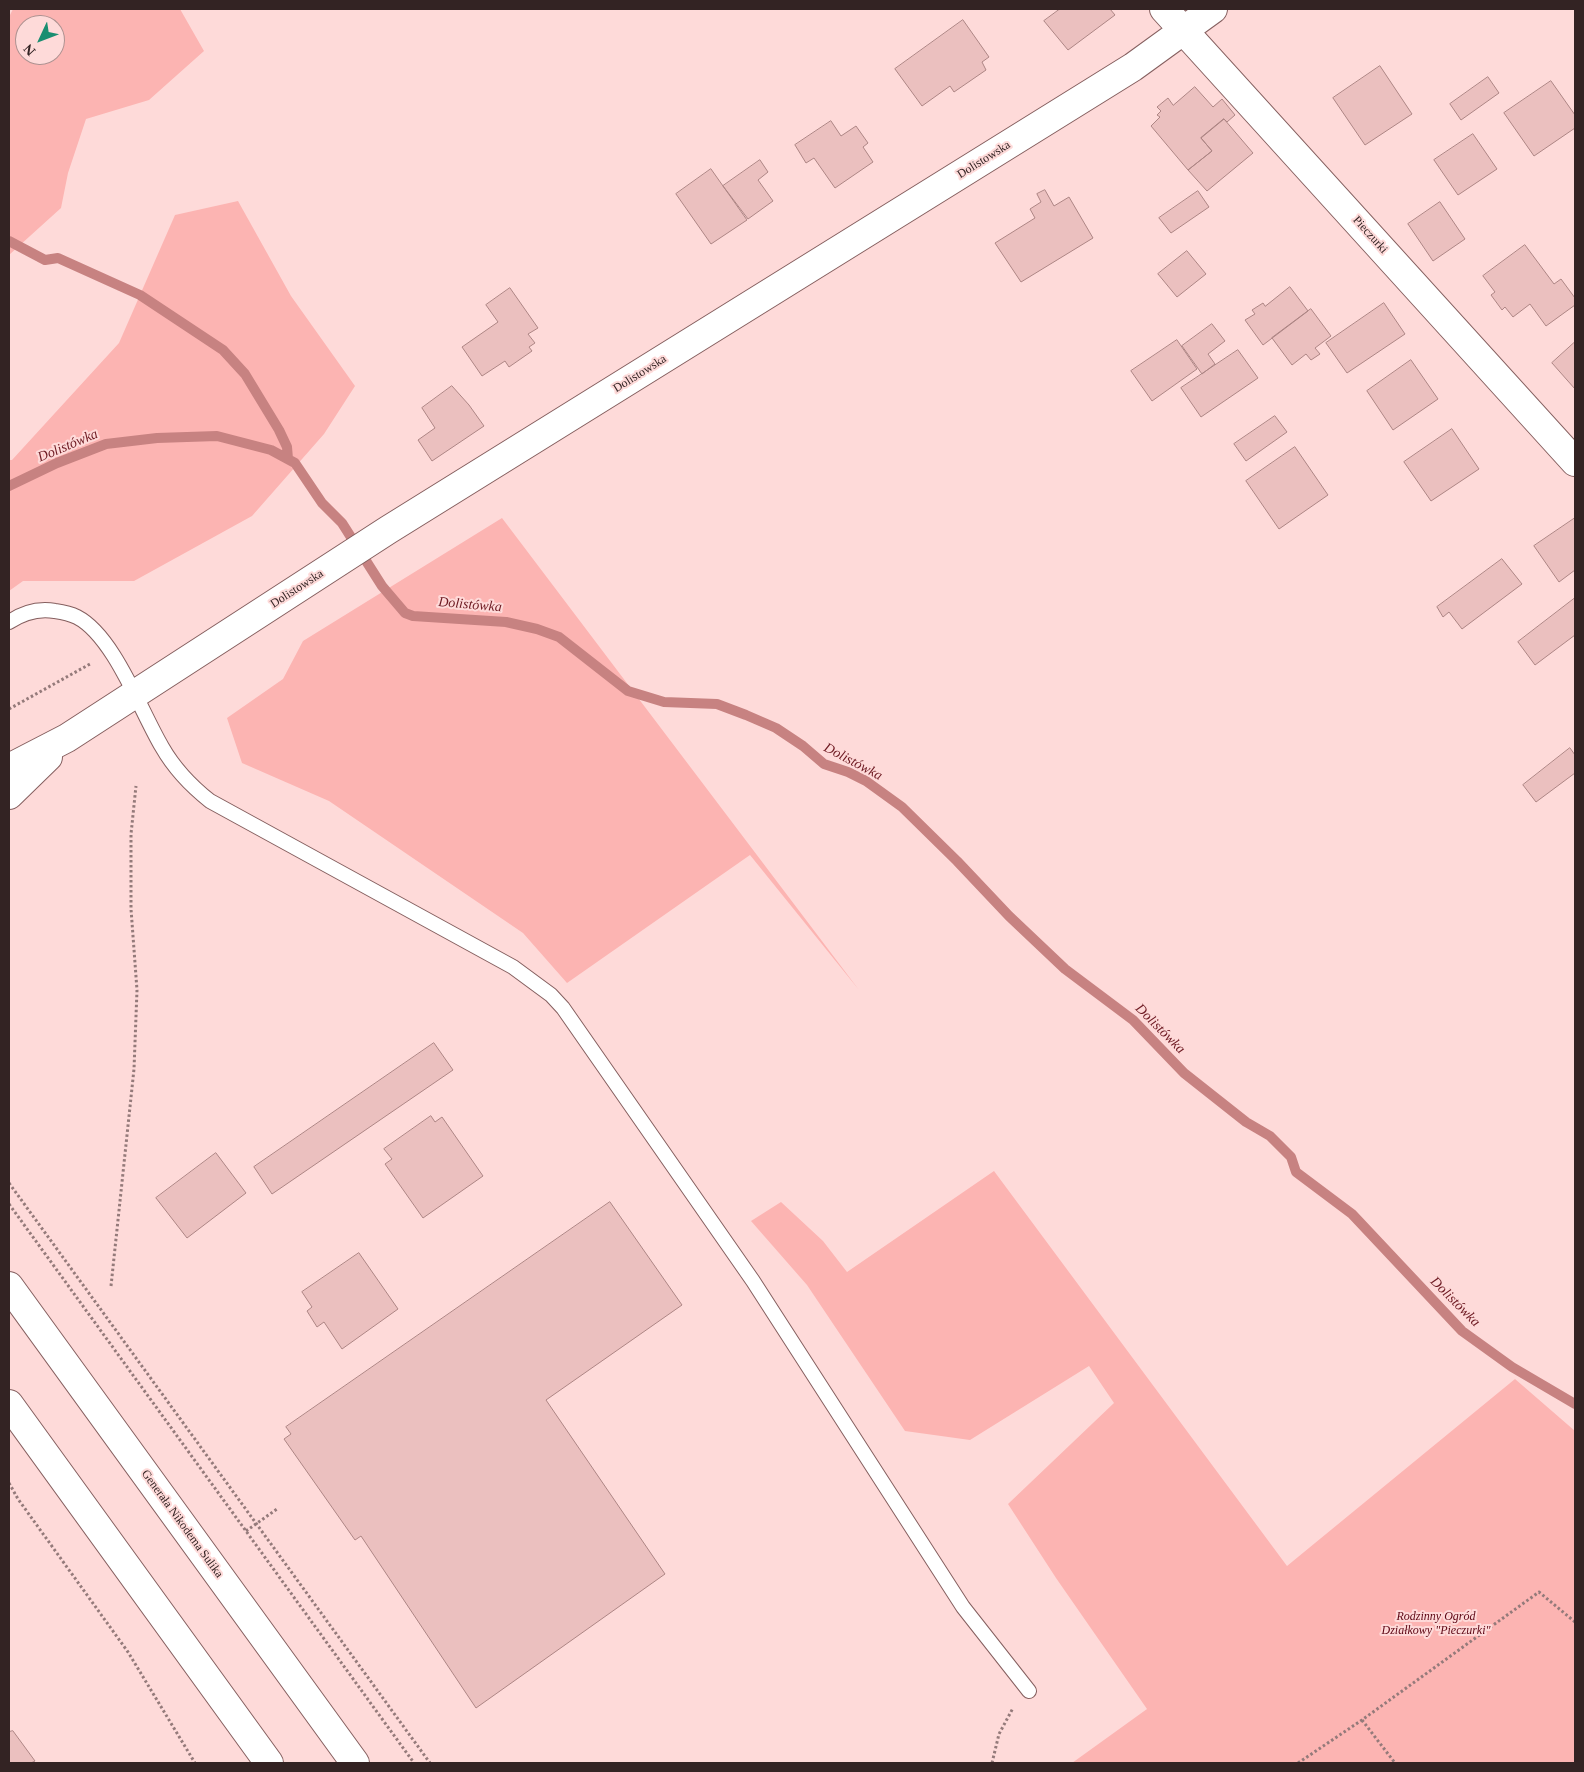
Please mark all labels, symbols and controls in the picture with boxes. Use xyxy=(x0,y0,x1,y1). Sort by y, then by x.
north arrow xyxy=(15,15,65,65)
text: N xyxy=(20,41,38,59)
street label: Dolistowska xyxy=(955,138,1013,182)
street label: Pieczurki xyxy=(1349,213,1391,257)
street label: Dolistowska xyxy=(611,352,669,396)
water label: Dolistówka xyxy=(35,426,101,466)
street label: Dolistowska xyxy=(268,567,326,611)
water label: Dolistówka xyxy=(437,594,503,616)
water label: Dolistówka xyxy=(821,740,885,784)
water label: Dolistówka xyxy=(1132,1001,1188,1057)
water label: Dolistówka xyxy=(1427,1274,1483,1330)
street label: Generała Nikodema Sulika xyxy=(138,1467,226,1581)
park label: Rodzinny Ogród Działkowy "Pieczurki" xyxy=(1381,1610,1491,1638)

